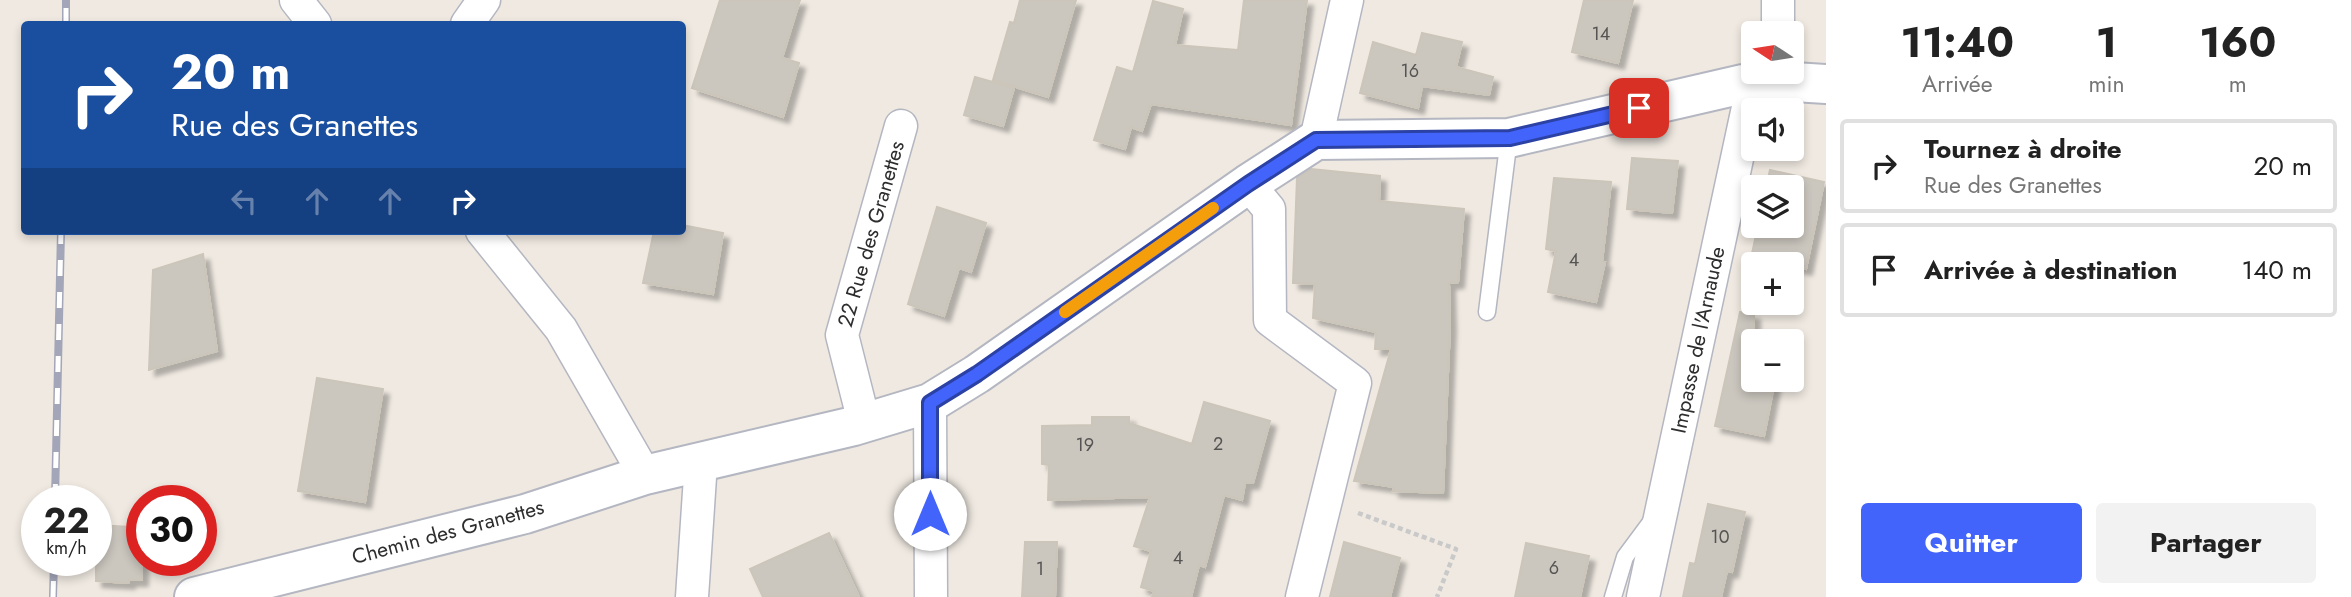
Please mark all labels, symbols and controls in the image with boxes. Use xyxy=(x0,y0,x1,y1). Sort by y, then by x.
text: 11:40 xyxy=(1901,12,2014,73)
text: 1 xyxy=(2096,12,2117,73)
text: 160 xyxy=(2199,12,2276,73)
house number: 14 xyxy=(1592,21,1610,47)
north arrow xyxy=(1741,21,1804,84)
map controls xyxy=(1741,21,1804,392)
text: 20 m xyxy=(171,37,290,107)
icon: right xyxy=(56,49,147,140)
house number: 16 xyxy=(1401,58,1419,84)
text: Arrivée xyxy=(1922,67,1992,101)
text: min xyxy=(2089,67,2125,101)
text: m xyxy=(2229,67,2247,101)
pin xyxy=(1609,78,1669,138)
icon: arrive xyxy=(1620,89,1658,127)
button: sound xyxy=(1741,98,1804,161)
text: Rue des Granettes xyxy=(171,102,418,148)
text: Tournez à droite xyxy=(1924,130,2122,168)
street label: 22 Rue des Granettes xyxy=(830,137,912,331)
icon: right xyxy=(1865,147,1903,185)
text: 20 m xyxy=(2254,147,2312,185)
text: Rue des Granettes xyxy=(1924,168,2102,202)
button: layers xyxy=(1741,175,1804,238)
icon: left xyxy=(225,182,263,220)
icon: ahead xyxy=(298,182,336,220)
icon: ahead xyxy=(371,182,409,220)
icon: right xyxy=(444,182,482,220)
street label: Impasse de l'Arnaude xyxy=(1664,244,1733,436)
house number: 4 xyxy=(1569,247,1579,273)
icon: arrive xyxy=(1865,251,1903,289)
text: Arrivée à destination xyxy=(1924,251,2177,289)
text: 140 m xyxy=(2241,251,2312,289)
button: + xyxy=(1741,252,1804,315)
button: − xyxy=(1741,329,1804,392)
house number: 2 xyxy=(1213,431,1223,457)
house number: 19 xyxy=(1076,432,1094,458)
position arrow xyxy=(893,477,967,551)
speed limit sign: 30 xyxy=(126,485,217,576)
street label: Chemin des Granettes xyxy=(349,492,547,572)
text: 22 xyxy=(44,496,89,546)
button: Quitter xyxy=(1861,503,2082,583)
button: Partager xyxy=(2096,503,2316,583)
house number: 10 xyxy=(1711,524,1730,550)
text: km/h xyxy=(46,535,87,561)
house number: 4 xyxy=(1173,545,1183,571)
house number: 6 xyxy=(1549,555,1559,581)
house number: 1 xyxy=(1036,556,1044,582)

